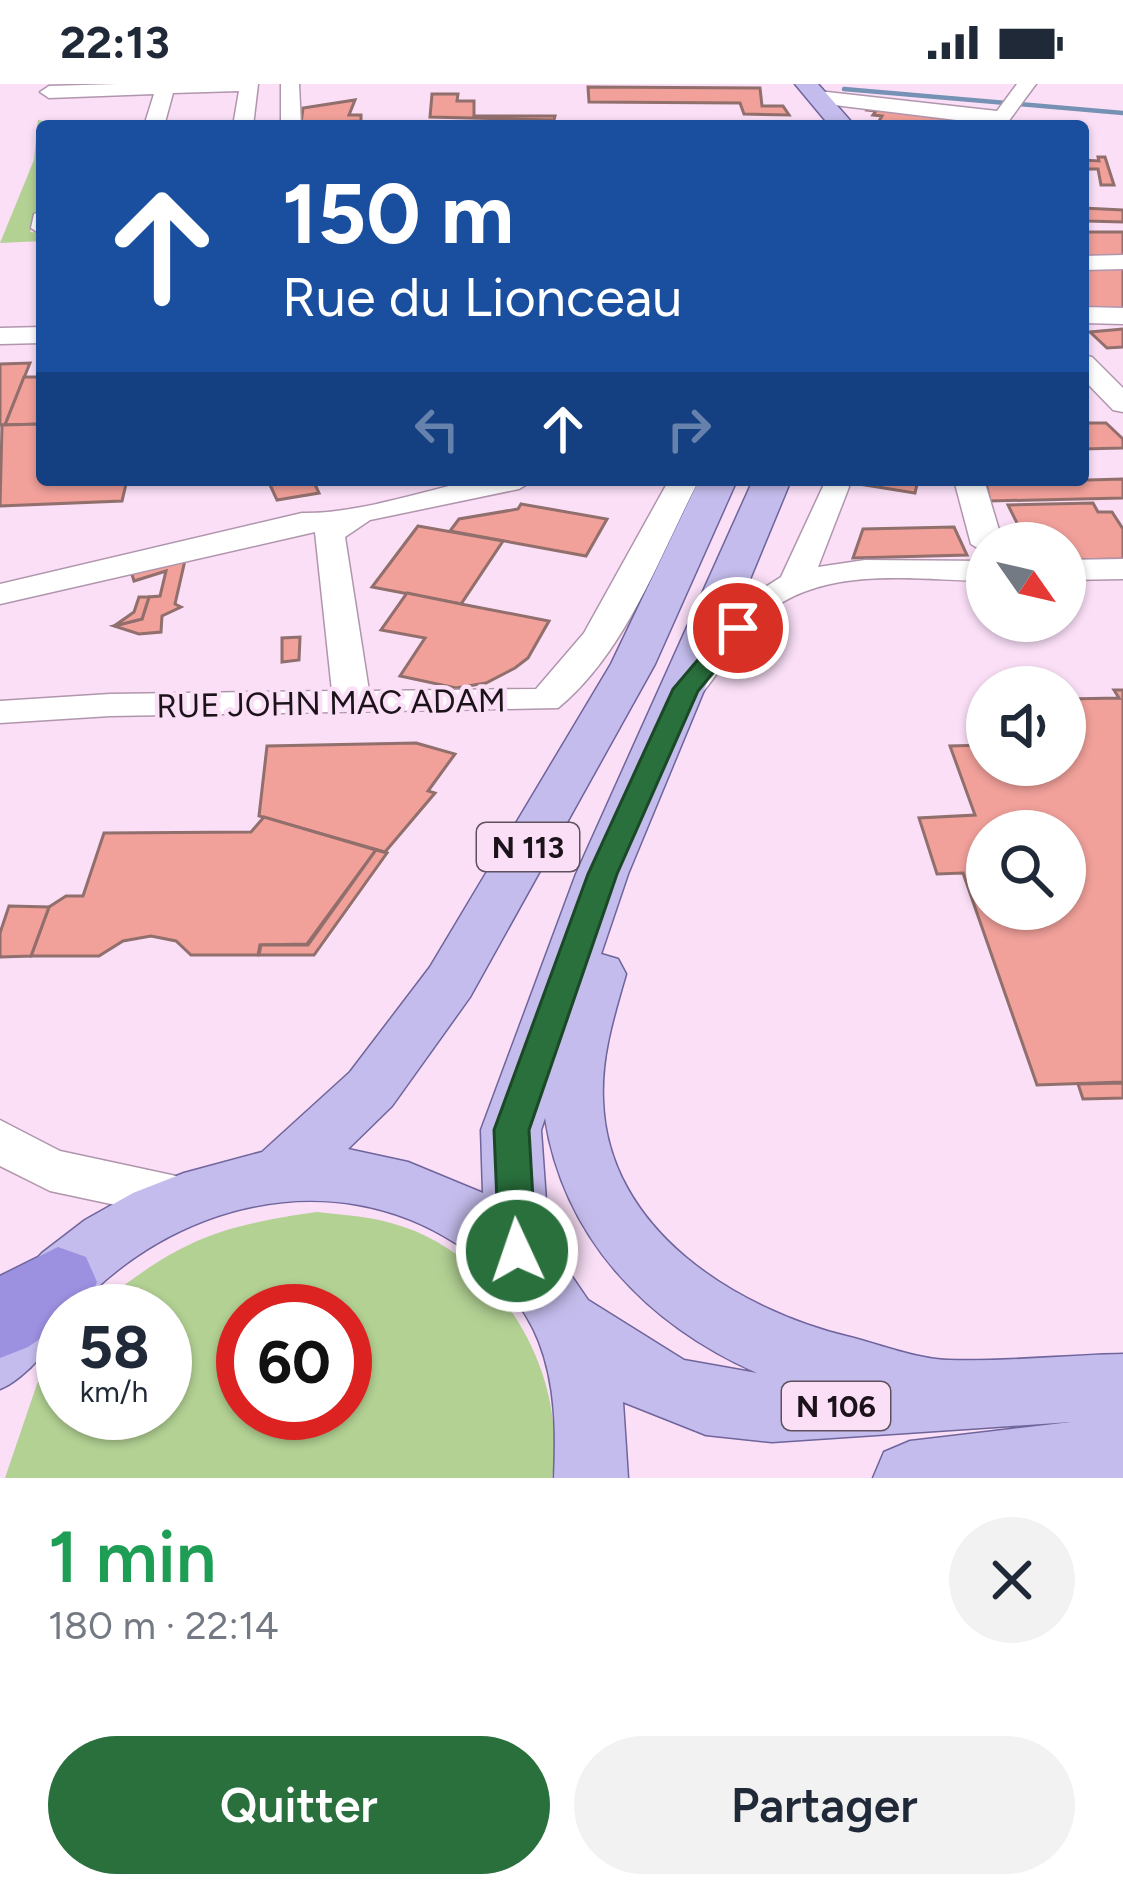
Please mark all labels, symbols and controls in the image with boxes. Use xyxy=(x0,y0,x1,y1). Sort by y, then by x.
text: 22:13 xyxy=(60,15,170,69)
text: 150 m xyxy=(282,163,514,264)
icon: ahead xyxy=(84,168,240,324)
text: Rue du Lionceau xyxy=(282,265,682,330)
icon: left xyxy=(404,396,470,462)
icon: ahead xyxy=(530,396,596,462)
icon: right xyxy=(656,396,722,462)
north arrow xyxy=(966,522,1086,642)
map controls xyxy=(966,522,1086,930)
pin xyxy=(687,577,789,679)
icon: arrive xyxy=(705,595,771,661)
button: sound xyxy=(966,666,1086,786)
street label: RUE JOHN MAC ADAM xyxy=(156,680,506,726)
button: search xyxy=(966,810,1086,930)
road number: N 113 xyxy=(477,823,579,871)
position arrow xyxy=(454,1188,580,1314)
speed limit sign: 60 xyxy=(216,1284,372,1440)
text: 58 xyxy=(78,1311,150,1383)
text: km/h xyxy=(80,1373,148,1410)
road number: N 106 xyxy=(782,1382,890,1430)
text: 1 min xyxy=(48,1514,216,1600)
button: close xyxy=(949,1517,1075,1643)
text: 180 m · 22:14 xyxy=(48,1602,279,1649)
button: Quitter xyxy=(48,1736,550,1874)
button: Partager xyxy=(574,1736,1075,1874)

